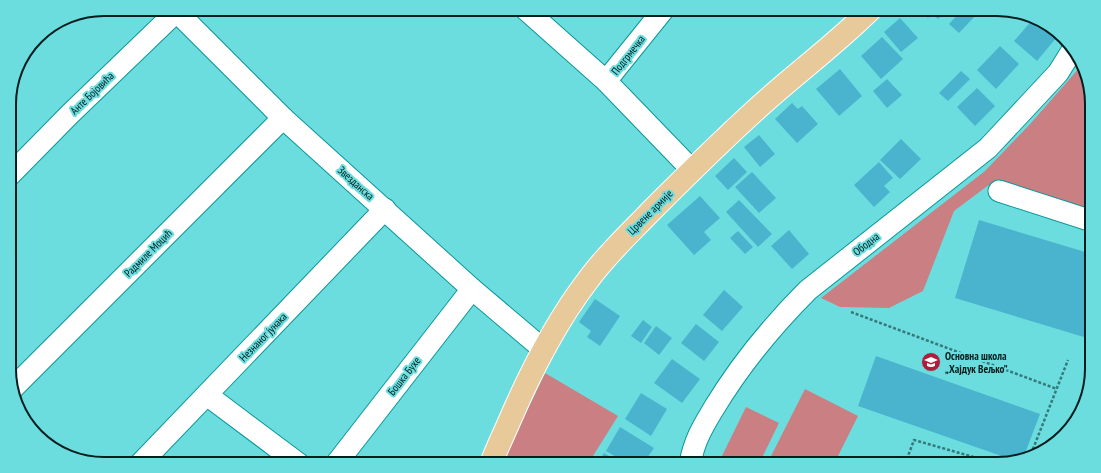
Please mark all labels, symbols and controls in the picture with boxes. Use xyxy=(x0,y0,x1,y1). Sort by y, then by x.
street label: Подгрмечка xyxy=(608,32,648,78)
street label: Анте Бојовића xyxy=(67,69,117,117)
street label: Звезданска xyxy=(335,163,377,203)
street label: Црвене армије xyxy=(624,186,676,238)
street label: Радмиле Моцић xyxy=(121,226,175,280)
street label: Ободна xyxy=(850,229,882,259)
street label: Незнаног јунака xyxy=(236,310,290,364)
place label: Основна школа „Хајдук Вељко” xyxy=(945,349,1008,376)
school or university icon: Основна школа „Хајдук Вељко” xyxy=(920,351,942,373)
street label: Бошка Бухе xyxy=(385,354,424,398)

